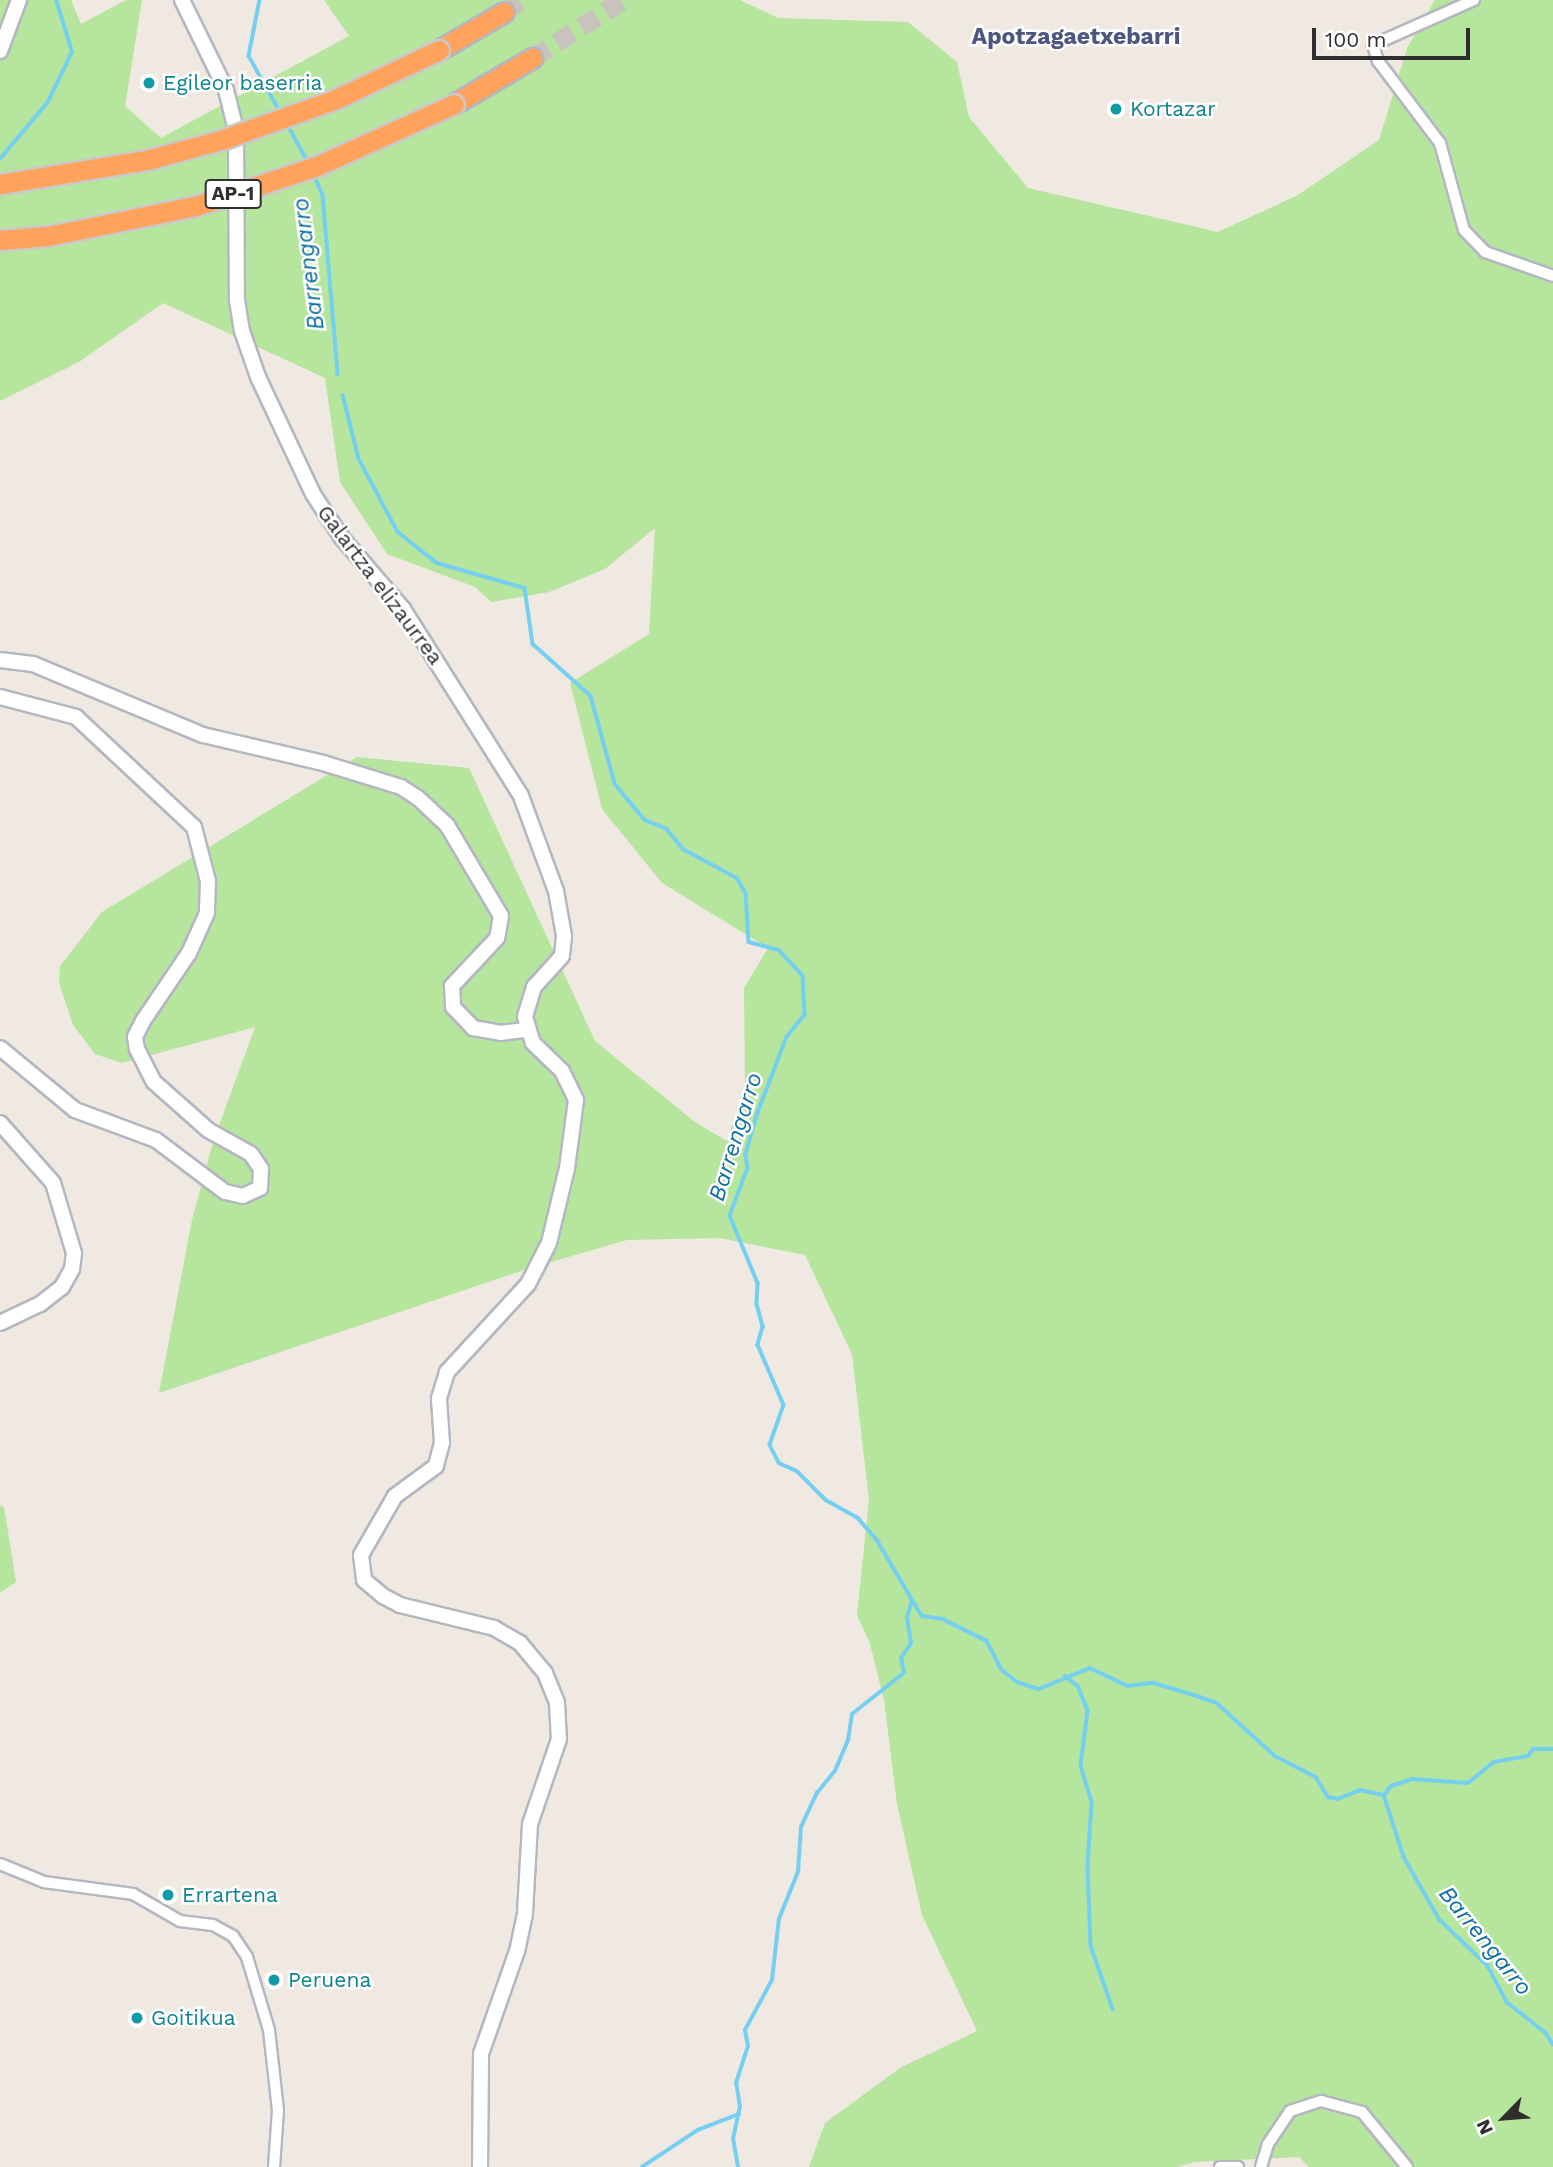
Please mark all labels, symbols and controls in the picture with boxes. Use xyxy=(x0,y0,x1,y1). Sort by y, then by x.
scale bar xyxy=(1315,14,1472,58)
district label: Apotzagaetxebarri xyxy=(972,23,1180,51)
text: 100 m xyxy=(1325,27,1387,52)
place label: Egileor baserria xyxy=(163,70,323,96)
marker: Egileor baserria xyxy=(141,75,157,91)
place label: Kortazar xyxy=(1130,96,1216,122)
marker: Kortazar xyxy=(1108,101,1124,117)
road number: AP-1 xyxy=(203,178,263,210)
water label: Barrengarro xyxy=(287,196,331,332)
street label: Galartza elizaurrea xyxy=(312,500,448,670)
water label: Barrengarro xyxy=(703,1069,769,1205)
water label: Barrengarro xyxy=(1432,1881,1538,2001)
place label: Errartena xyxy=(182,1882,278,1908)
marker: Errartena xyxy=(160,1887,176,1903)
place label: Peruena xyxy=(288,1967,371,1993)
marker: Peruena xyxy=(266,1972,282,1988)
place label: Goitikua xyxy=(151,2005,236,2031)
marker: Goitikua xyxy=(129,2010,145,2026)
north arrow xyxy=(1469,2083,1539,2153)
text: N xyxy=(1471,2116,1498,2138)

